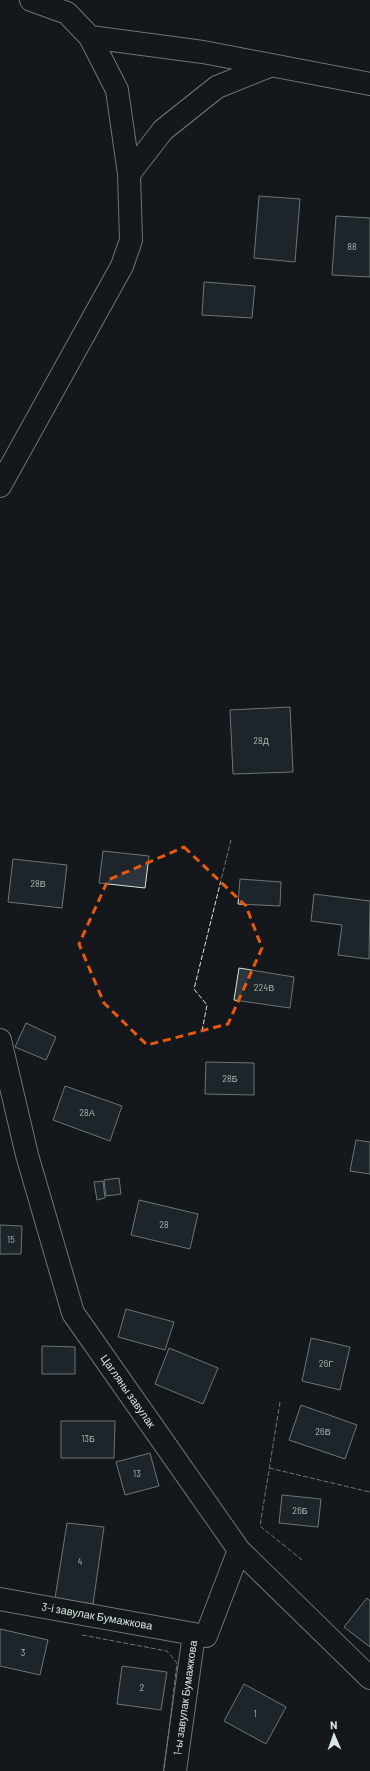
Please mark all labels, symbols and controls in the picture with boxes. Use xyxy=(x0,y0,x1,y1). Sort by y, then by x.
house number: 88 xyxy=(347,241,357,252)
house number: 28Д xyxy=(253,735,269,746)
house number: 28В xyxy=(30,878,46,889)
house number: 224В xyxy=(254,982,274,993)
house number: 28Б xyxy=(222,1073,238,1084)
house number: 28А xyxy=(79,1107,95,1118)
house number: 28 xyxy=(159,1219,169,1230)
house number: 15 xyxy=(7,1234,15,1245)
street label: Цагляны завулак xyxy=(98,1352,159,1430)
house number: 26Г xyxy=(319,1358,333,1369)
house number: 26В xyxy=(315,1426,331,1437)
house number: 13Б xyxy=(81,1433,95,1444)
house number: 13 xyxy=(133,1468,141,1479)
house number: 26Б xyxy=(292,1505,308,1516)
house number: 4 xyxy=(78,1556,83,1567)
street label: 3-і завулак Бумажкова xyxy=(41,1599,154,1632)
street label: 1-ы завулак Бумажкова xyxy=(170,1639,199,1756)
house number: 3 xyxy=(21,1647,26,1658)
house number: 2 xyxy=(140,1682,145,1693)
house number: 1 xyxy=(253,1708,257,1719)
north arrow xyxy=(314,1715,354,1755)
text: N xyxy=(330,1718,338,1731)

